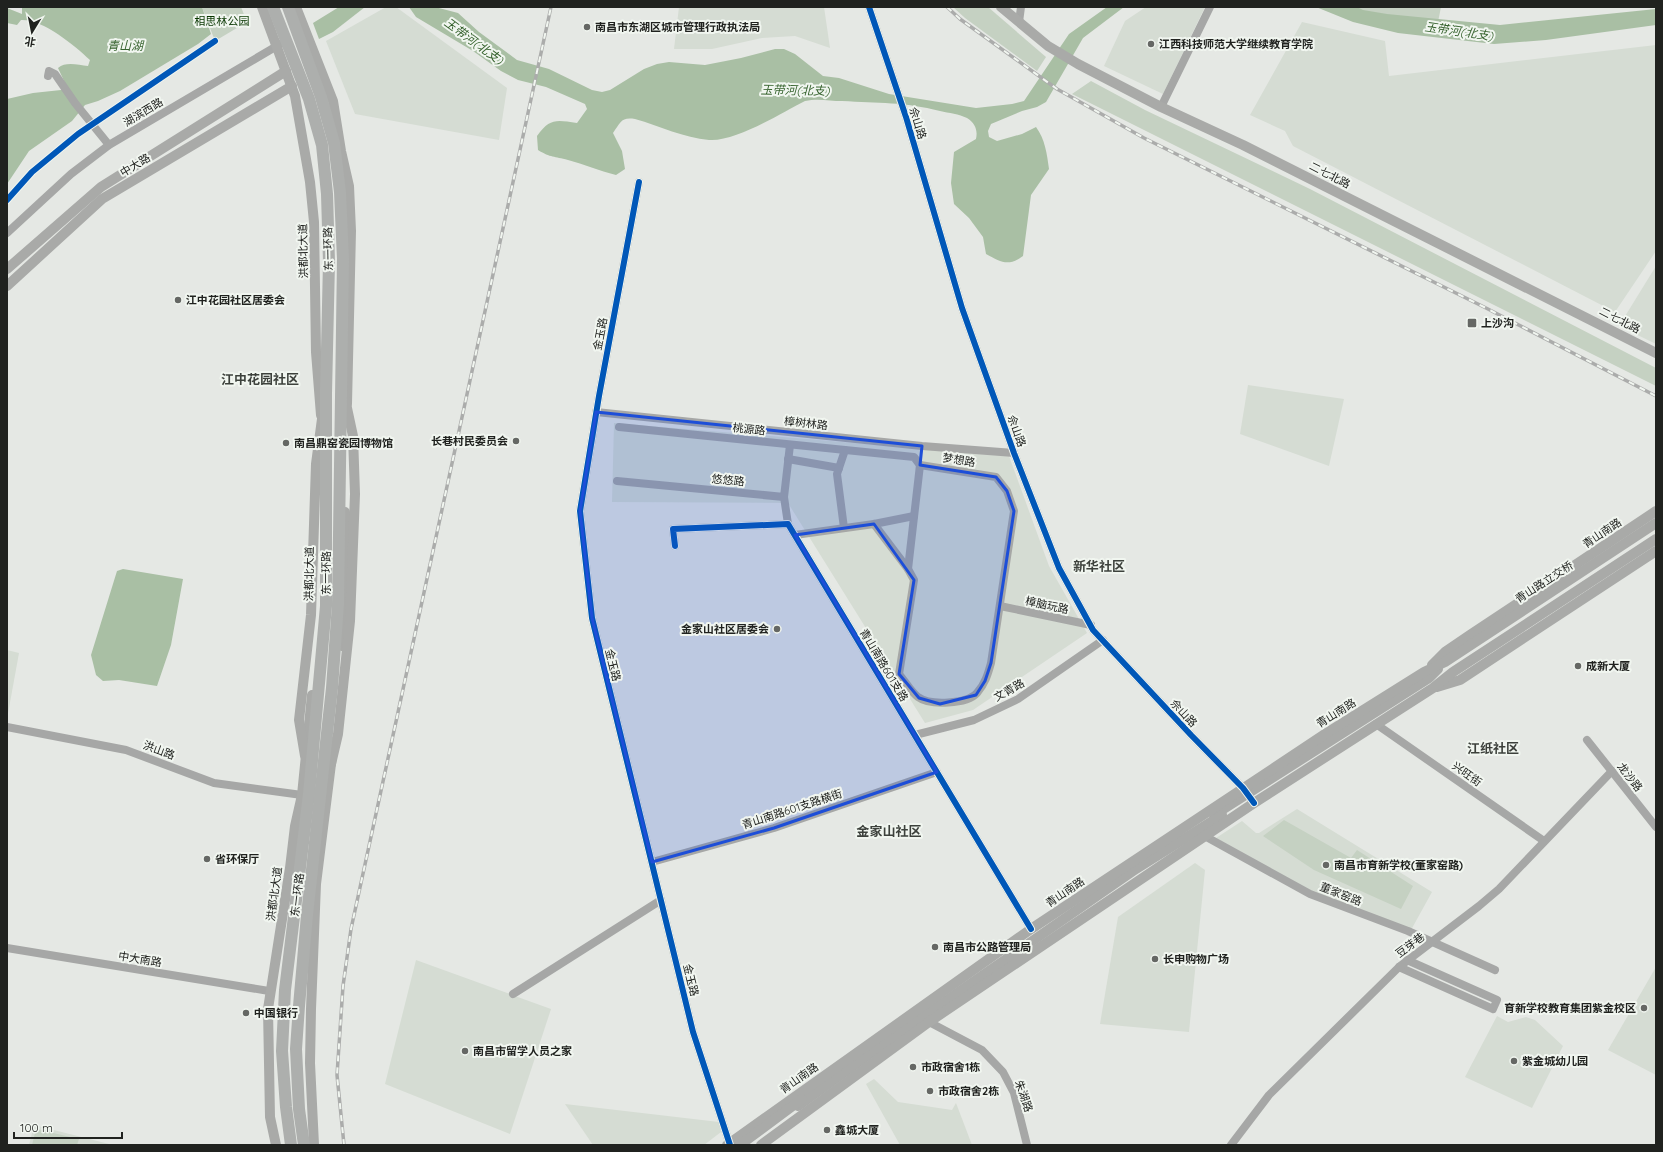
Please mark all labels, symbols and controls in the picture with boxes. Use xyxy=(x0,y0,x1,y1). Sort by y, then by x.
north arrow xyxy=(12,12,52,52)
park label: 相思林公园 xyxy=(195,14,250,28)
water label: 玉带河(北支) xyxy=(442,15,507,68)
water label: 玉带河(北支) xyxy=(1424,19,1495,43)
place label: 南昌市东湖区城市管理行政执法局 xyxy=(595,20,760,34)
marker: 南昌市东湖区城市管理行政执法局 xyxy=(582,22,592,32)
text: 北 xyxy=(24,34,37,50)
place label: 江西科技师范大学继续教育学院 xyxy=(1159,37,1313,51)
water label: 青山湖 xyxy=(107,38,145,53)
marker: 江西科技师范大学继续教育学院 xyxy=(1146,39,1156,49)
water label: 玉带河(北支) xyxy=(760,82,830,98)
street label: 湖滨西路 xyxy=(121,95,165,129)
street label: 佘山路 xyxy=(906,105,930,141)
street label: 中大路 xyxy=(117,151,153,179)
street label: 二七北路 xyxy=(1307,159,1353,191)
street label: 洪都北大道 xyxy=(296,223,310,279)
street label: 东一环路 xyxy=(321,227,335,271)
place label: 江中花园社区居委会 xyxy=(186,293,285,307)
marker: 江中花园社区居委会 xyxy=(173,295,183,305)
street label: 二七北路 xyxy=(1597,304,1643,336)
street label: 金玉路 xyxy=(590,316,610,352)
place label: 上沙沟 xyxy=(1481,316,1514,330)
marker: 上沙沟 xyxy=(1466,317,1478,329)
district label: 江中花园社区 xyxy=(221,371,299,387)
street label: 佘山路 xyxy=(1005,413,1029,449)
street label: 樟树林路 xyxy=(783,414,829,432)
street label: 桃源路 xyxy=(732,420,766,438)
place label: 长巷村民委员会 xyxy=(431,434,508,448)
place label: 南昌鼎窑瓷园博物馆 xyxy=(294,436,393,450)
marker: 长巷村民委员会 xyxy=(511,436,521,446)
marker: 南昌鼎窑瓷园博物馆 xyxy=(281,438,291,448)
street label: 梦想路 xyxy=(942,451,976,469)
street label: 悠悠路 xyxy=(711,472,745,488)
street label: 青山南路 xyxy=(1580,515,1624,551)
street label: 洪都北大道 xyxy=(302,546,316,602)
street label: 东一环路 xyxy=(319,551,333,595)
district label: 新华社区 xyxy=(1073,558,1125,574)
street label: 青山路立交桥 xyxy=(1513,558,1575,606)
street label: 樟脑玩路 xyxy=(1024,594,1070,616)
place label: 金家山社区居委会 xyxy=(681,622,769,636)
marker: 金家山社区居委会 xyxy=(772,624,782,634)
street label: 青山南路601支路 xyxy=(857,626,911,704)
street label: 金玉路 xyxy=(602,647,624,683)
place label: 成新大厦 xyxy=(1586,659,1630,673)
marker: 成新大厦 xyxy=(1573,661,1583,671)
street label: 文青路 xyxy=(991,676,1027,704)
street label: 青山南路 xyxy=(1314,695,1358,731)
street label: 佘山路 xyxy=(1168,696,1200,730)
street label: 洪山路 xyxy=(141,738,177,762)
district label: 江纸社区 xyxy=(1467,740,1519,756)
street label: 兴旺街 xyxy=(1449,759,1485,789)
street label: 龙沙路 xyxy=(1614,760,1646,794)
street label: 青山南路601支路横街 xyxy=(740,786,844,832)
district label: 金家山社区 xyxy=(856,823,922,839)
place label: 省环保厅 xyxy=(215,852,259,866)
marker: 省环保厅 xyxy=(202,854,212,864)
place label: 南昌市育新学校(董家窑路) xyxy=(1334,858,1463,872)
marker: 南昌市育新学校(董家窑路) xyxy=(1321,860,1331,870)
street label: 洪都北大道 xyxy=(263,866,285,922)
street label: 东一环路 xyxy=(287,872,307,918)
street label: 青山南路 xyxy=(1043,874,1087,910)
street label: 董家窑路 xyxy=(1318,880,1364,908)
street label: 豆芽巷 xyxy=(1393,929,1427,961)
place label: 南昌市公路管理局 xyxy=(943,940,1031,954)
marker: 南昌市公路管理局 xyxy=(930,942,940,952)
street label: 中大南路 xyxy=(117,949,163,969)
place label: 长申购物广场 xyxy=(1163,952,1229,966)
marker: 长申购物广场 xyxy=(1150,954,1160,964)
street label: 金玉路 xyxy=(680,962,702,998)
place label: 育新学校教育集团紫金校区 xyxy=(1504,1001,1636,1015)
marker: 育新学校教育集团紫金校区 xyxy=(1639,1003,1649,1013)
place label: 中国银行 xyxy=(254,1006,298,1020)
marker: 中国银行 xyxy=(241,1008,251,1018)
place label: 南昌市留学人员之家 xyxy=(473,1044,572,1058)
marker: 南昌市留学人员之家 xyxy=(460,1046,470,1056)
place label: 紫金城幼儿园 xyxy=(1522,1054,1588,1068)
marker: 紫金城幼儿园 xyxy=(1509,1056,1519,1066)
street label: 青山南路 xyxy=(777,1060,821,1096)
place label: 市政宿舍1栋 xyxy=(921,1060,980,1074)
marker: 市政宿舍1栋 xyxy=(908,1062,918,1072)
street label: 朱湖路 xyxy=(1012,1078,1036,1114)
place label: 市政宿舍2栋 xyxy=(938,1084,999,1098)
marker: 市政宿舍2栋 xyxy=(925,1086,935,1096)
scale bar xyxy=(14,1114,122,1140)
text: 100 m xyxy=(20,1120,53,1135)
place label: 鑫城大厦 xyxy=(835,1123,879,1137)
marker: 鑫城大厦 xyxy=(822,1125,832,1135)

